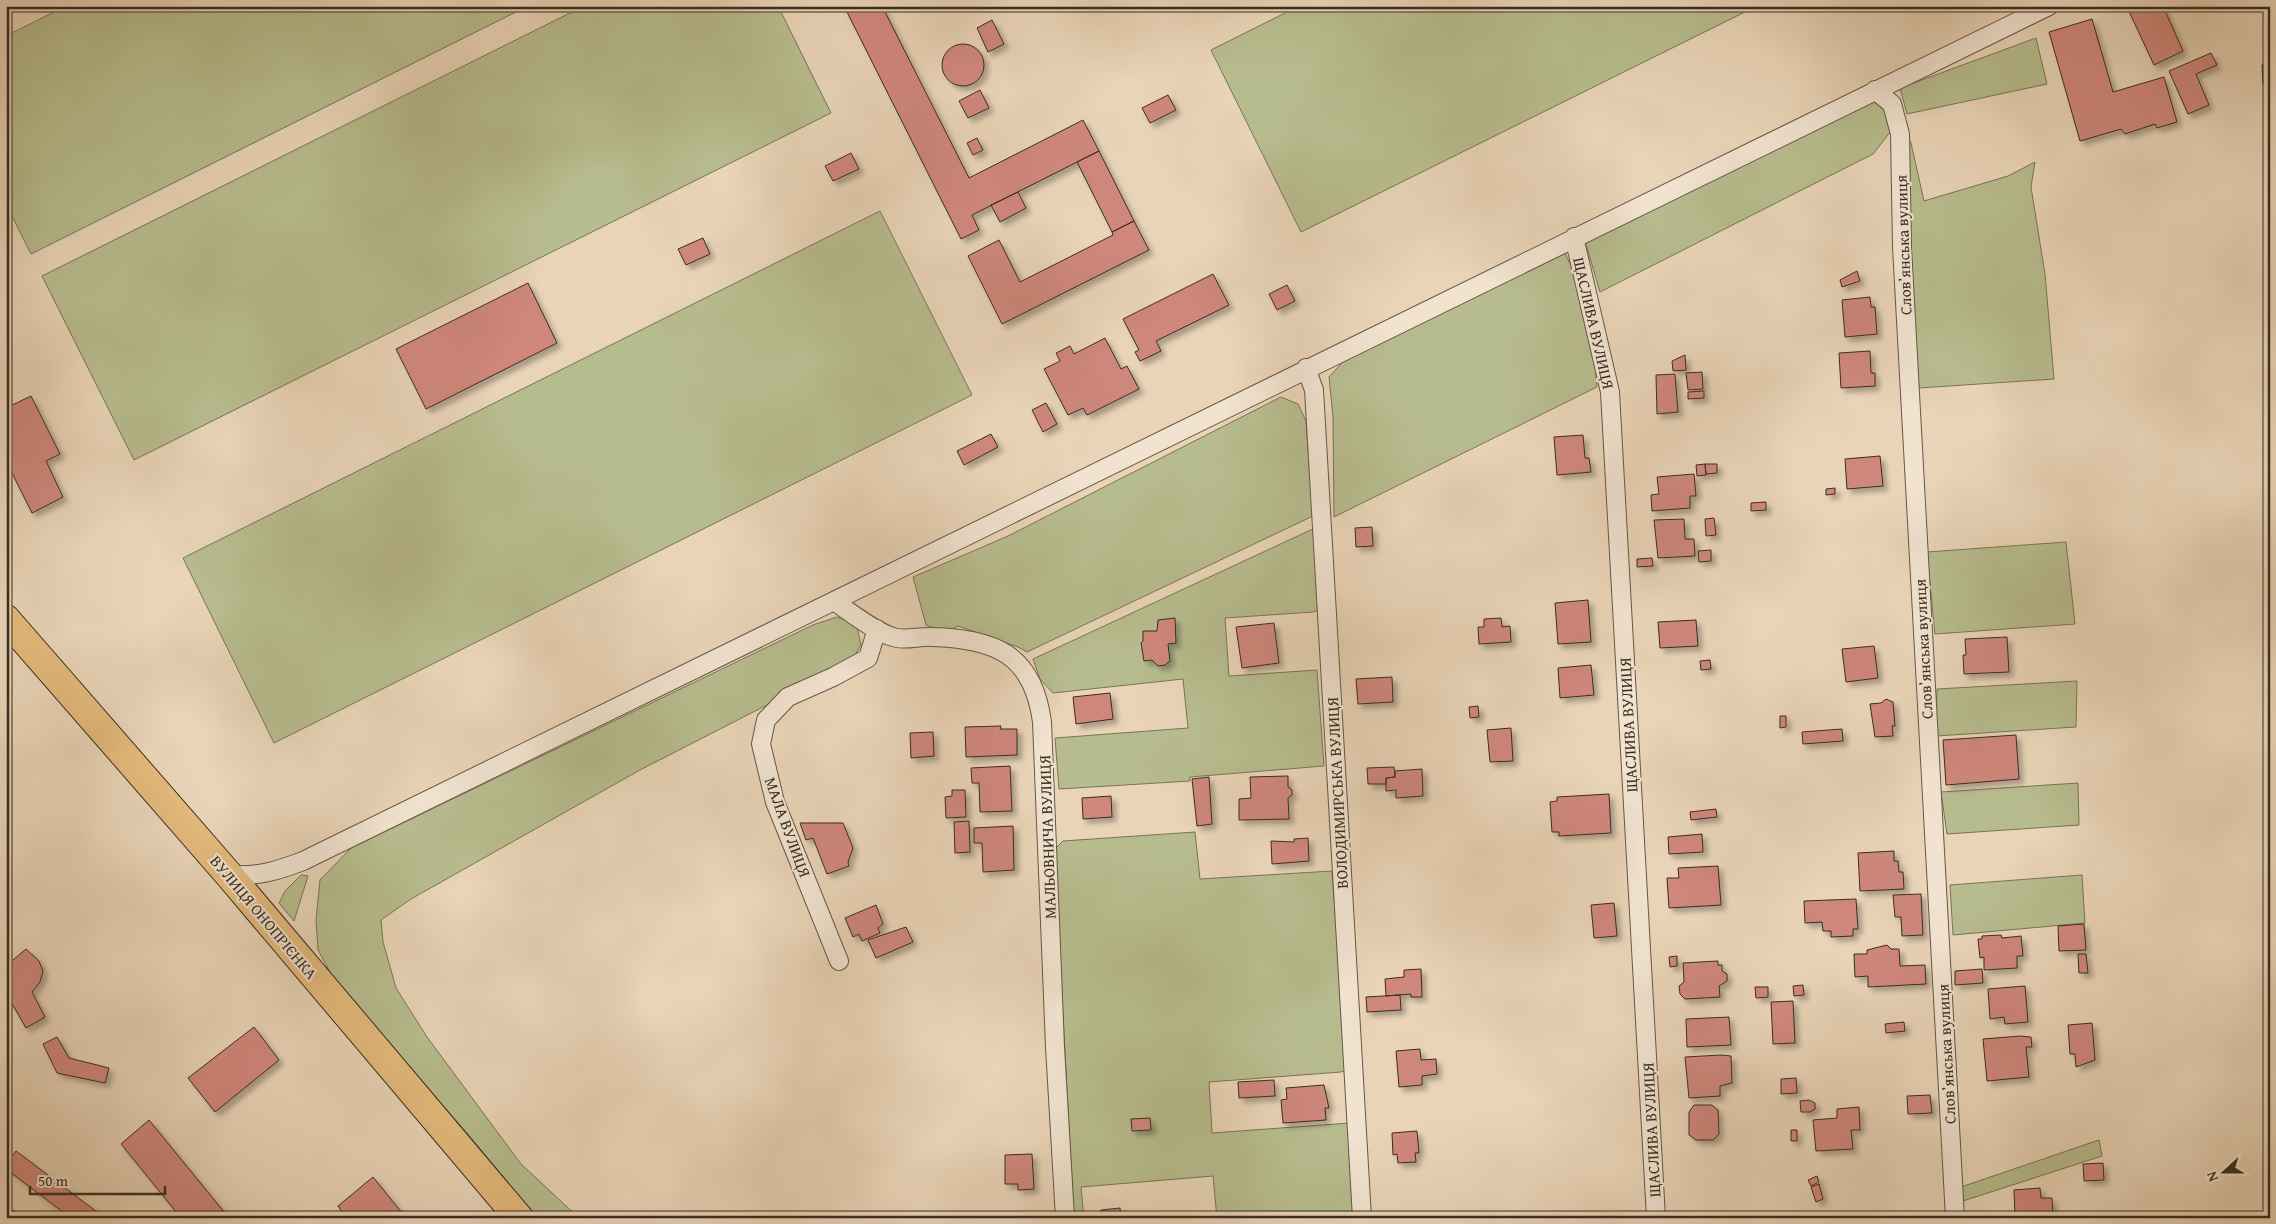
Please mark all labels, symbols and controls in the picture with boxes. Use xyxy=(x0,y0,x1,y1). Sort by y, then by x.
street label: Словʼянська вулиця xyxy=(1889,175,1917,315)
street label: ЩАСЛИВА ВУЛИЦЯ xyxy=(1567,255,1621,392)
street label: Словʼянська вулиця xyxy=(1907,578,1939,720)
street label: ЩАСЛИВА ВУЛИЦЯ xyxy=(1612,657,1644,793)
street label: ВОЛОДИМИРСЬКА ВУЛИЦЯ xyxy=(1320,696,1354,889)
street label: МАЛЬОВНИЧА ВУЛИЦЯ xyxy=(1032,754,1062,919)
street label: МАЛА ВУЛИЦЯ xyxy=(759,774,817,881)
street label: ВУЛИЦЯ ОНОПРІЄНКА xyxy=(205,850,323,985)
street label: Словʼянська вулиця xyxy=(1930,983,1962,1125)
street label: ЩАСЛИВА ВУЛИЦЯ xyxy=(1635,1062,1667,1198)
north arrow xyxy=(2198,1146,2248,1196)
scale bar xyxy=(30,1164,165,1196)
text: N xyxy=(2201,1168,2223,1185)
text: 50 m xyxy=(38,1170,69,1191)

